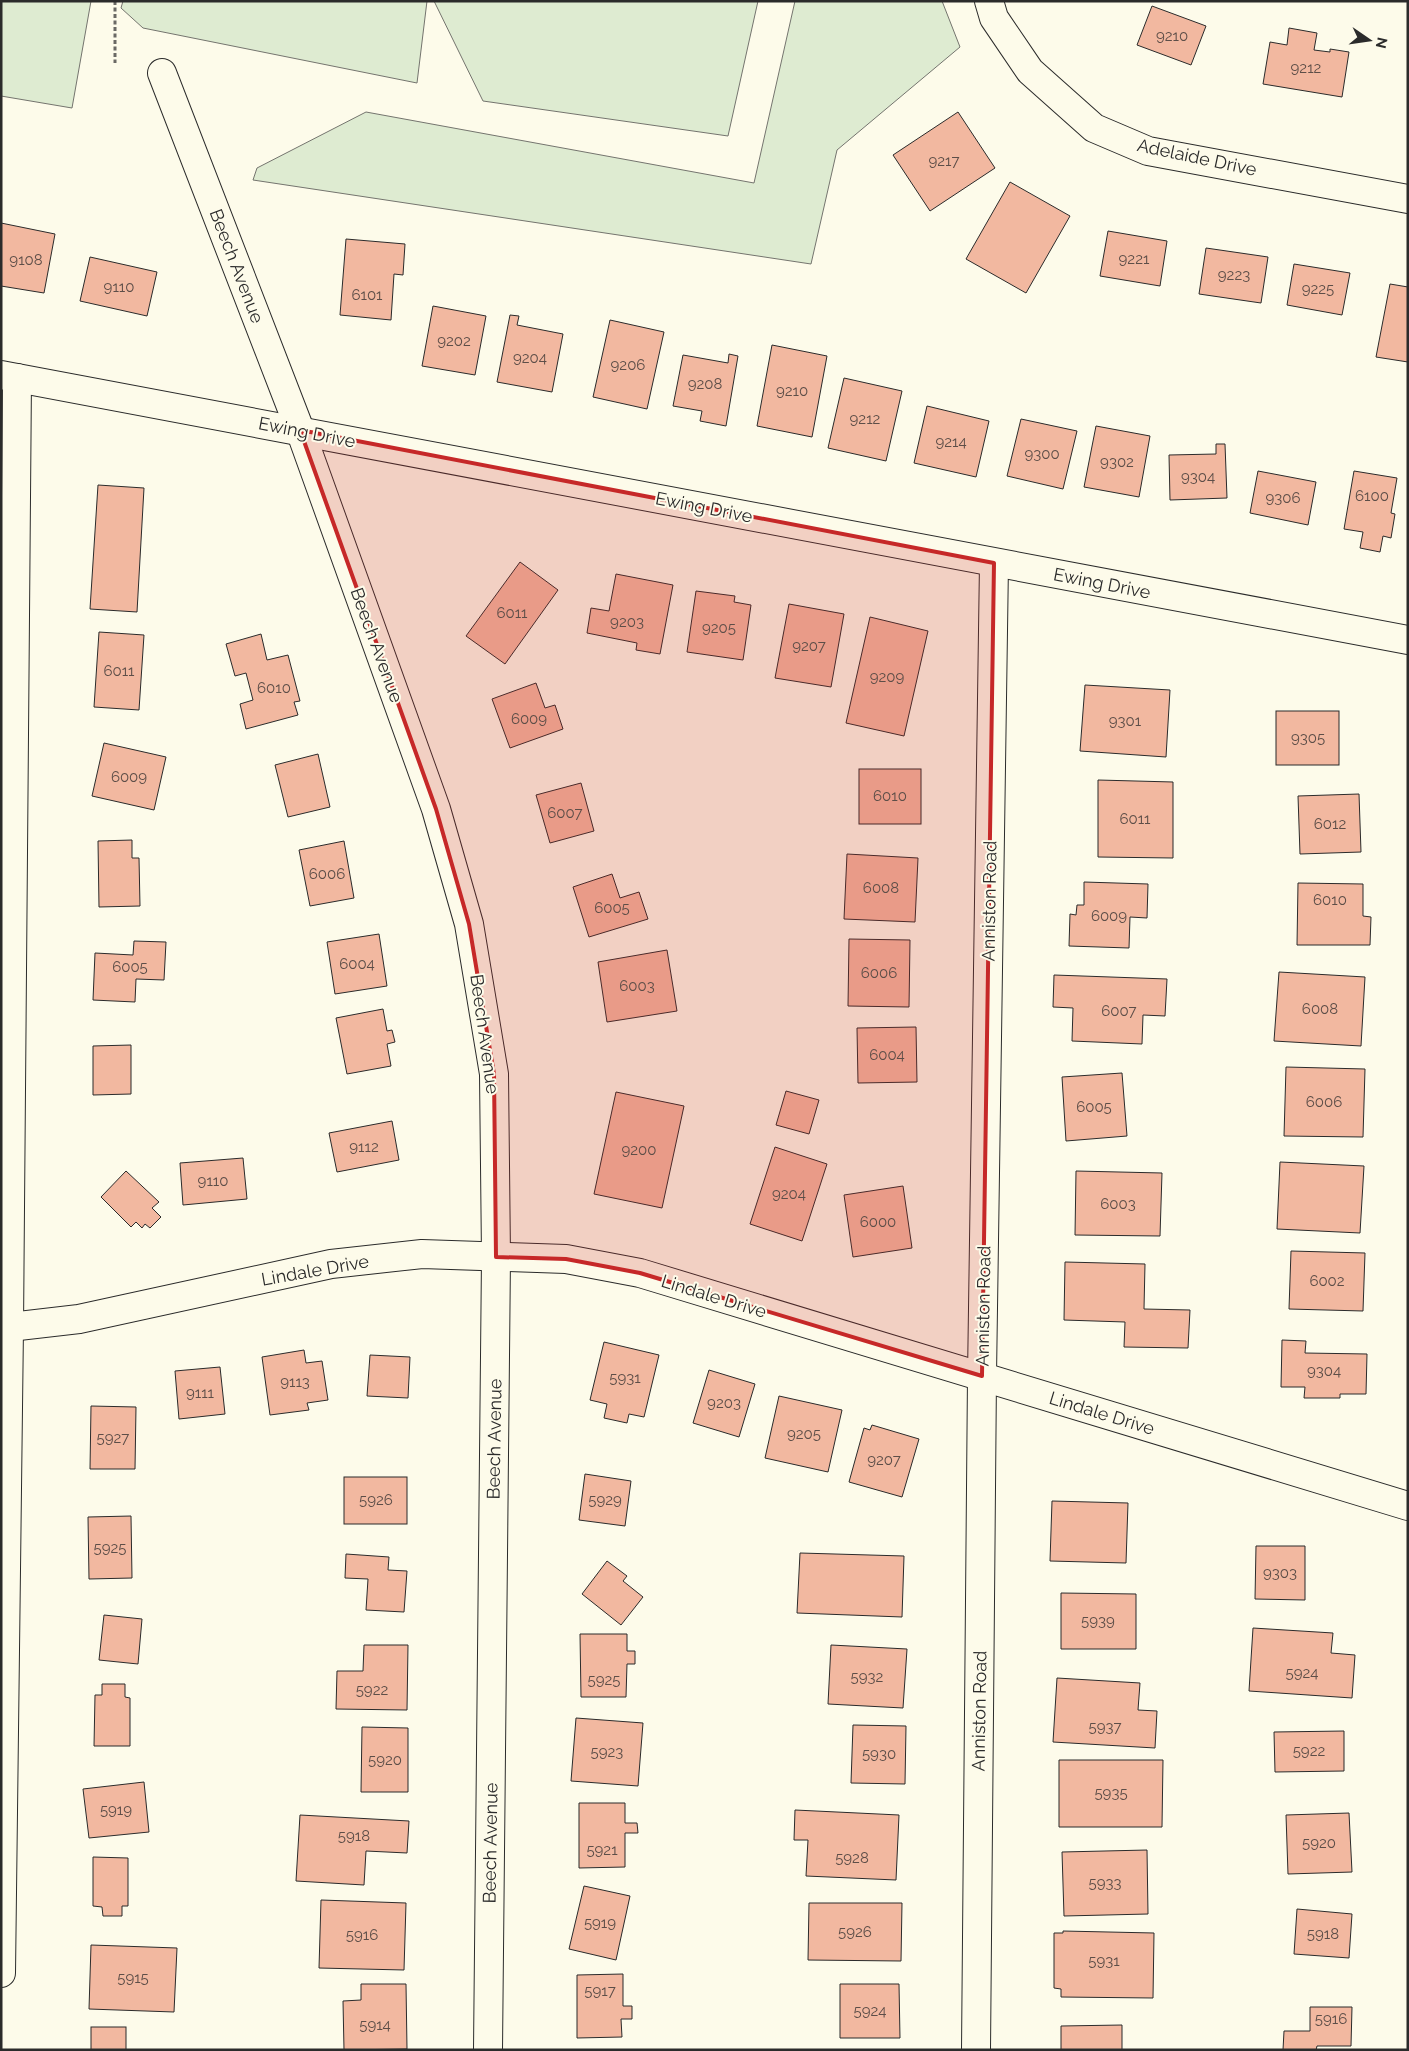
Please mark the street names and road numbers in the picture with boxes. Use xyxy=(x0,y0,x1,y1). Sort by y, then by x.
street label: Adelaide Drive xyxy=(1135,134,1259,180)
street label: Beech Avenue xyxy=(206,206,269,326)
street label: Ewing Drive xyxy=(257,412,358,452)
street label: Ewing Drive xyxy=(654,487,755,527)
street label: Ewing Drive xyxy=(1052,563,1153,603)
street label: Beech Avenue xyxy=(346,585,408,706)
street label: Anniston Road xyxy=(977,841,1001,961)
street label: Beech Avenue xyxy=(466,973,504,1096)
street label: Anniston Road xyxy=(971,1246,995,1366)
street label: Lindale Drive xyxy=(260,1250,371,1290)
street label: Lindale Drive xyxy=(659,1270,770,1322)
street label: Beech Avenue xyxy=(482,1378,506,1500)
street label: Lindale Drive xyxy=(1047,1387,1158,1439)
street label: Anniston Road xyxy=(967,1651,991,1771)
street label: Beech Avenue xyxy=(478,1782,502,1904)

